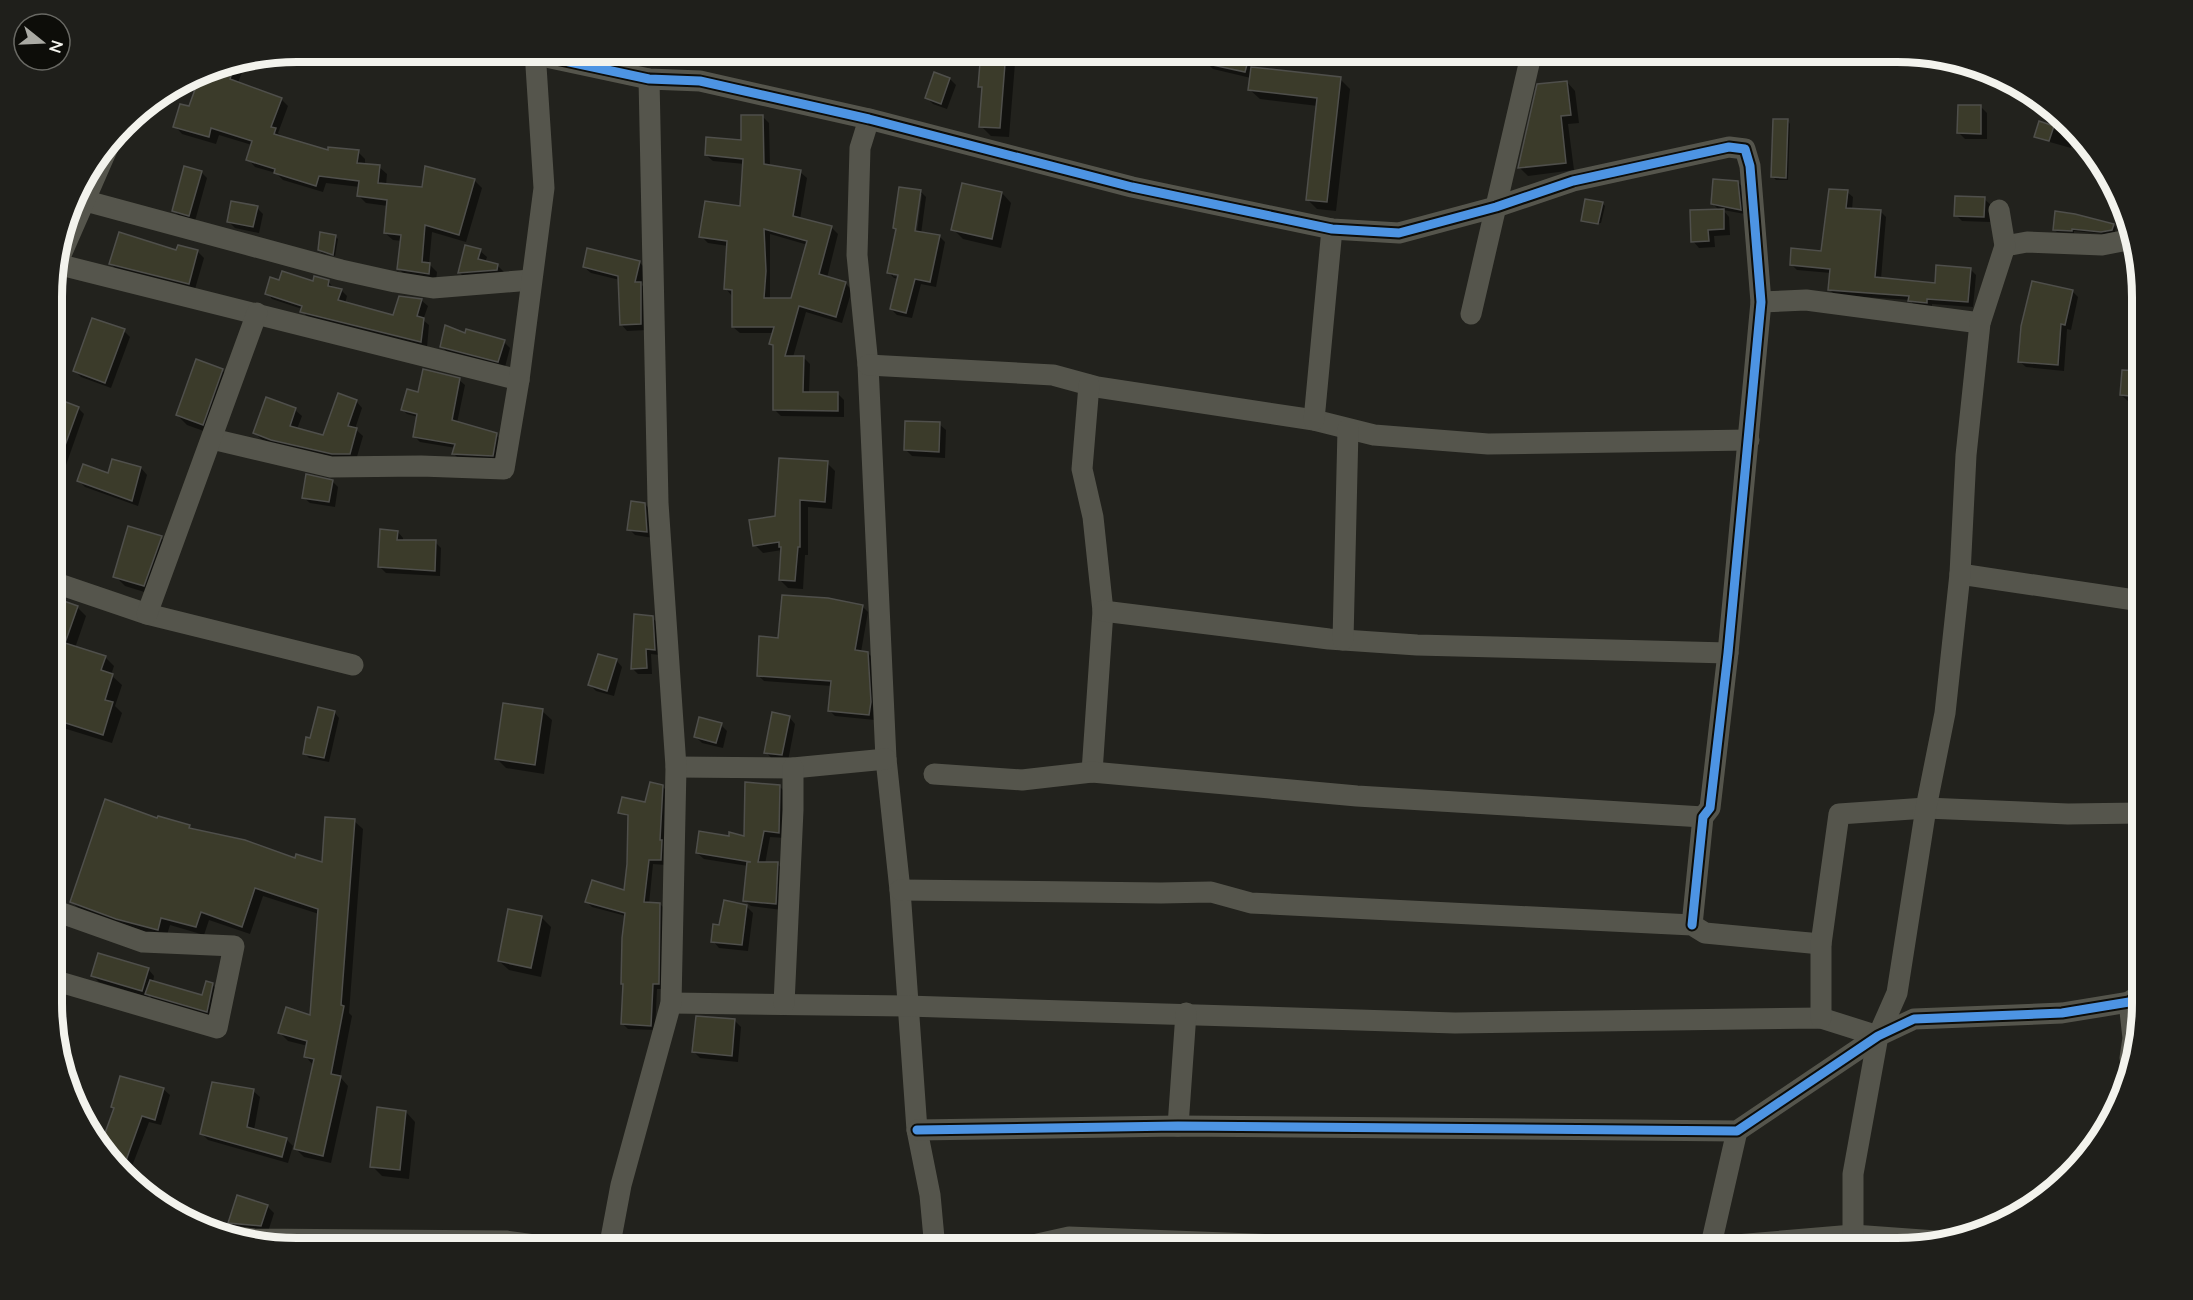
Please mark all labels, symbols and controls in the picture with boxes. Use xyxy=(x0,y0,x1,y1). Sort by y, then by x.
north arrow xyxy=(12,12,72,72)
text: N xyxy=(46,38,68,56)

